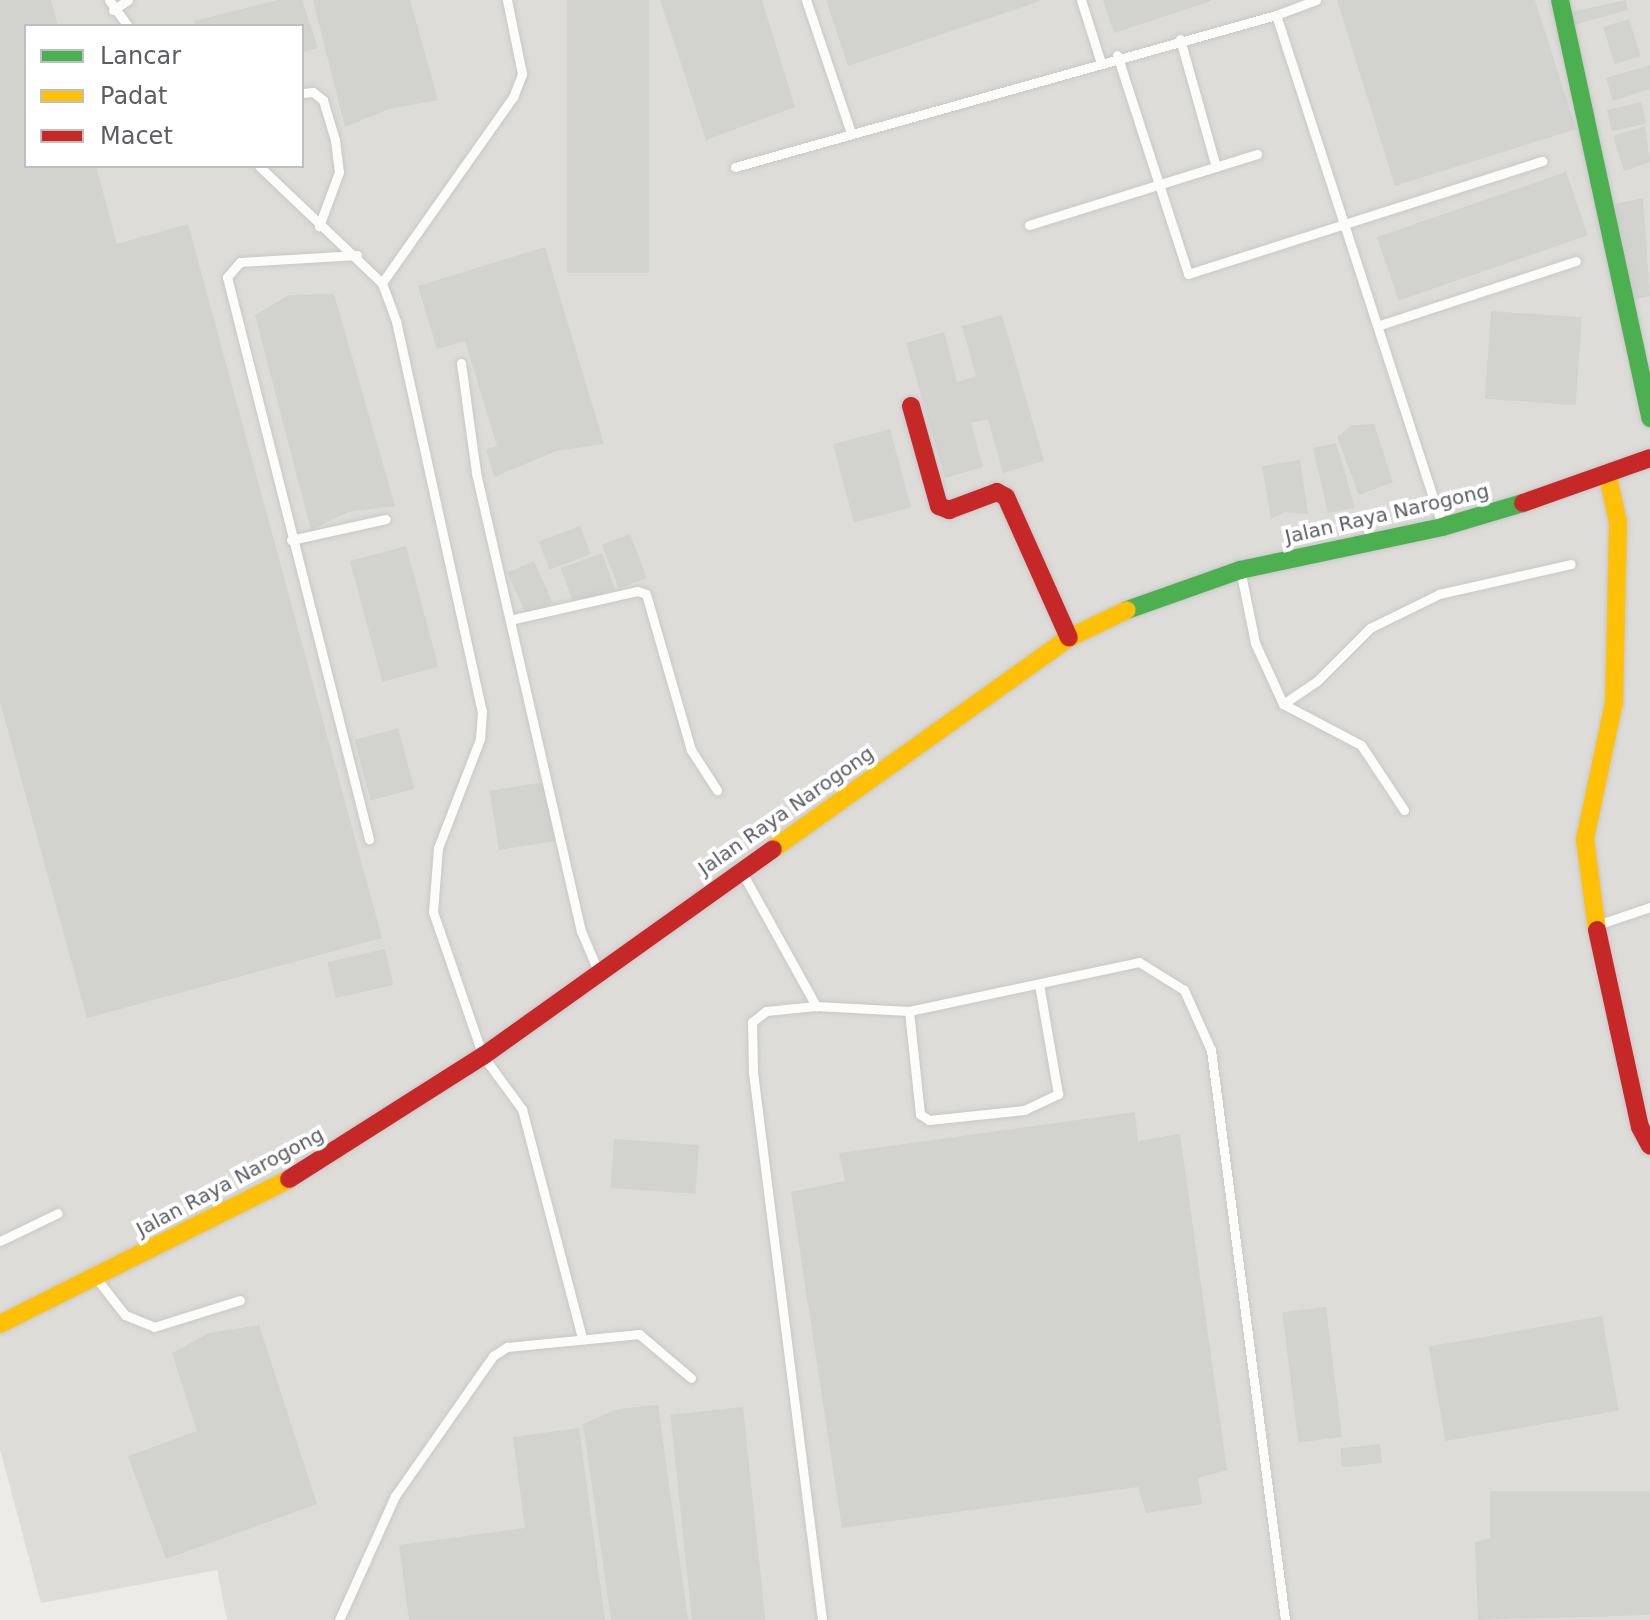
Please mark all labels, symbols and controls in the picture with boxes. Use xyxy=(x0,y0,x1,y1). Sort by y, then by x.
legend xyxy=(24,24,304,168)
text: Lancar xyxy=(100,42,181,70)
text: Padat xyxy=(100,82,167,110)
text: Macet xyxy=(100,122,173,150)
street label: Jalan Raya Narogong xyxy=(1283,479,1491,549)
street label: Jalan Raya Narogong xyxy=(694,741,878,881)
street label: Jalan Raya Narogong xyxy=(132,1122,328,1242)

